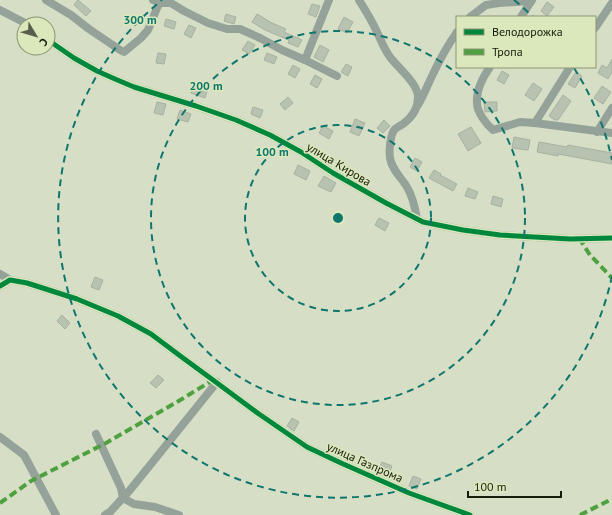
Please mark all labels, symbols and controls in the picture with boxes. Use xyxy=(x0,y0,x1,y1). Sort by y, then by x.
text: 300 m xyxy=(123,12,157,27)
north arrow xyxy=(16,16,56,56)
legend xyxy=(456,16,596,68)
text: Велодорожка xyxy=(492,24,563,39)
text: С xyxy=(36,35,51,49)
text: Тропа xyxy=(492,44,523,59)
text: 200 m xyxy=(189,78,223,93)
street label: улица Кирова xyxy=(304,139,374,189)
text: 100 m xyxy=(255,144,289,159)
centre of rings xyxy=(331,211,345,225)
street label: улица Газпрома xyxy=(324,438,406,486)
scale bar xyxy=(468,473,561,499)
text: 100 m xyxy=(474,479,507,494)

